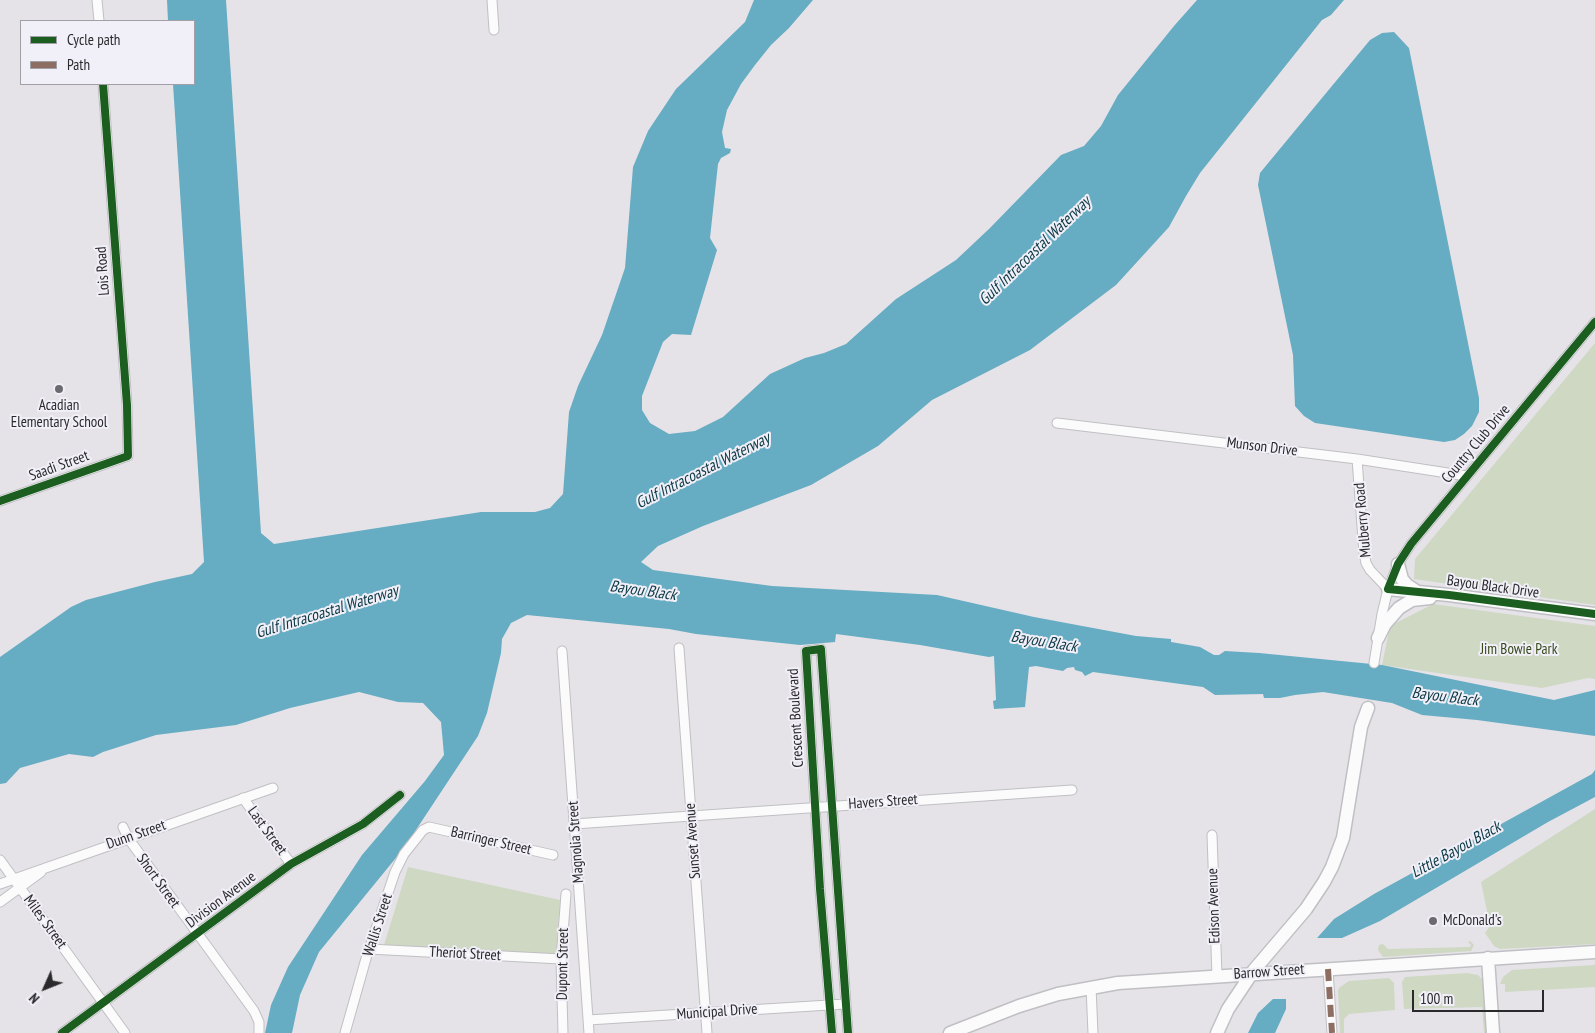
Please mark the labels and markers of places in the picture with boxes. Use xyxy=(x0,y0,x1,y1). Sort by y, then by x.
marker: Acadian Elementary School xyxy=(53,383,65,395)
place label: Acadian Elementary School xyxy=(11,397,107,432)
place label: McDonald's xyxy=(1443,912,1502,930)
marker: McDonald's xyxy=(1427,915,1439,927)

